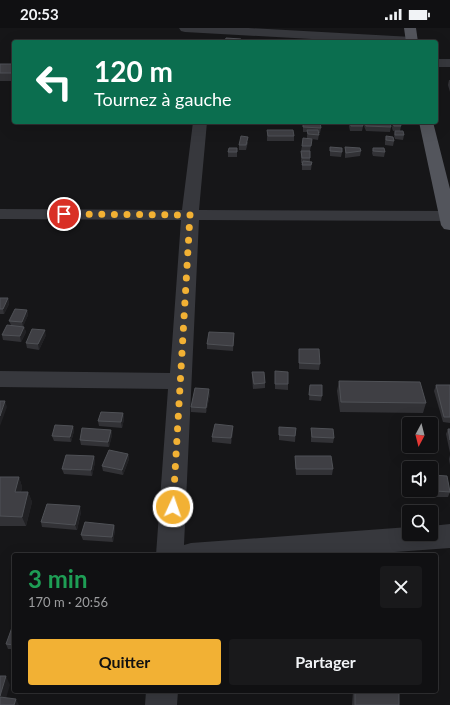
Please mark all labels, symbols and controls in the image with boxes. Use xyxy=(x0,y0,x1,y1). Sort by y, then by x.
text: 20:53 xyxy=(20,5,59,23)
text: 120 m xyxy=(94,54,173,88)
icon: left xyxy=(28,56,80,108)
text: Tournez à gauche xyxy=(94,88,232,110)
pin xyxy=(47,197,81,231)
icon: arrive xyxy=(53,203,75,225)
north arrow xyxy=(402,417,438,453)
map controls xyxy=(402,417,438,541)
button: sound xyxy=(402,461,438,497)
position arrow xyxy=(152,486,194,528)
button: search xyxy=(402,505,438,541)
text: 3 min xyxy=(28,564,88,593)
button: close xyxy=(380,566,422,608)
text: 170 m · 20:56 xyxy=(28,594,108,610)
button: Quitter xyxy=(28,639,221,685)
button: Partager xyxy=(229,639,422,685)

